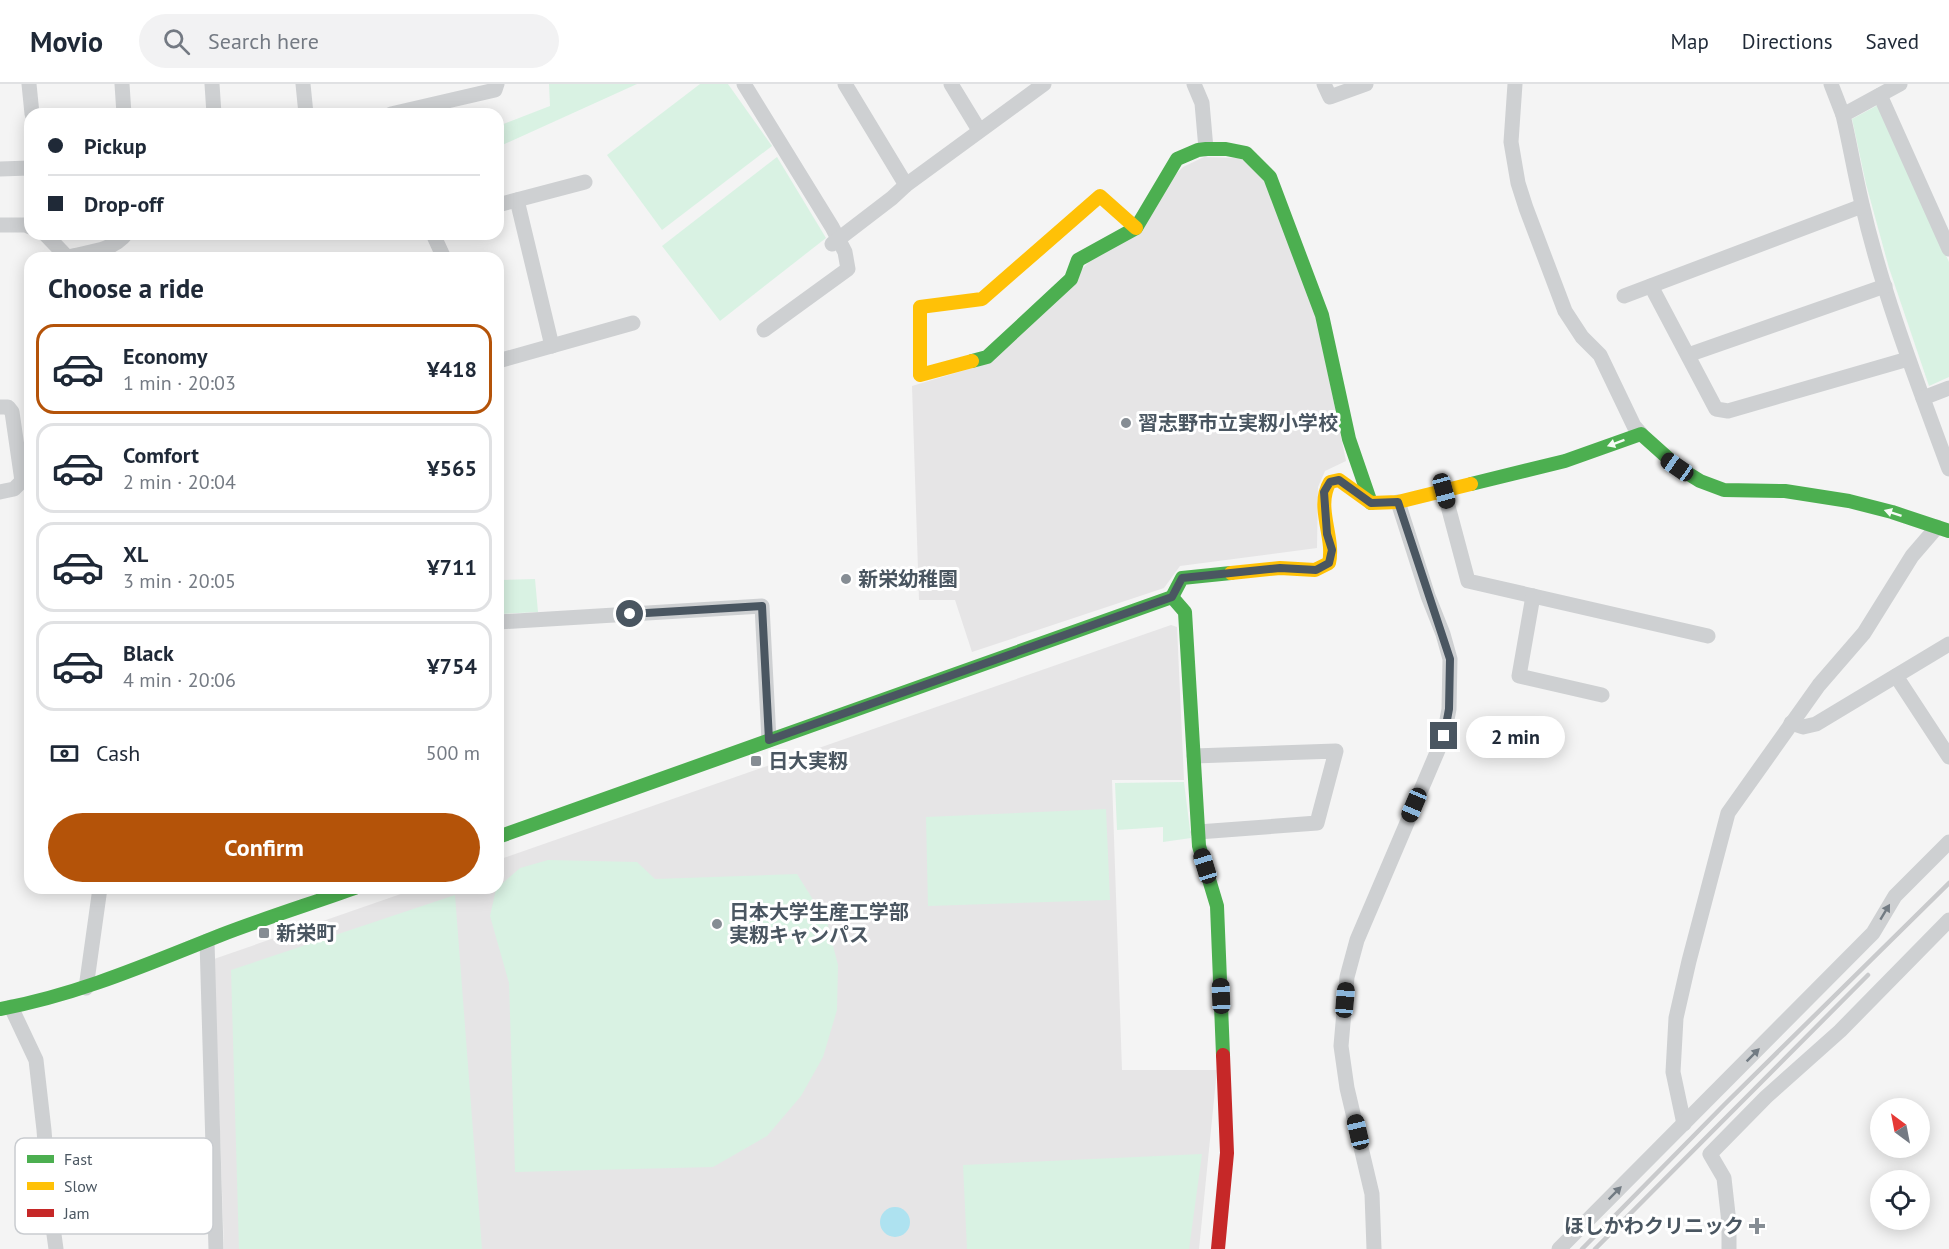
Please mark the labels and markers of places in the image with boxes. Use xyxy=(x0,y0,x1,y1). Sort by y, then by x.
place label: 習志野市立実籾小学校 xyxy=(1138,410,1338,436)
marker: 習志野市立実籾小学校 xyxy=(1119,416,1133,430)
place label: 新栄幼稚園 xyxy=(858,566,958,592)
marker: 新栄幼稚園 xyxy=(839,572,853,586)
place label: 日大実籾 xyxy=(768,748,848,774)
marker: 日大実籾 xyxy=(749,754,763,768)
place label: 日本大学生産工学部 実籾キャンパス xyxy=(729,899,909,948)
marker: 日本大学生産工学部 実籾キャンパス xyxy=(710,917,724,931)
place label: 新栄町 xyxy=(276,920,336,946)
marker: 新栄町 xyxy=(257,926,271,940)
place label: ほしかわクリニック xyxy=(1564,1213,1744,1239)
marker: ほしかわクリニック xyxy=(1748,1217,1766,1235)

